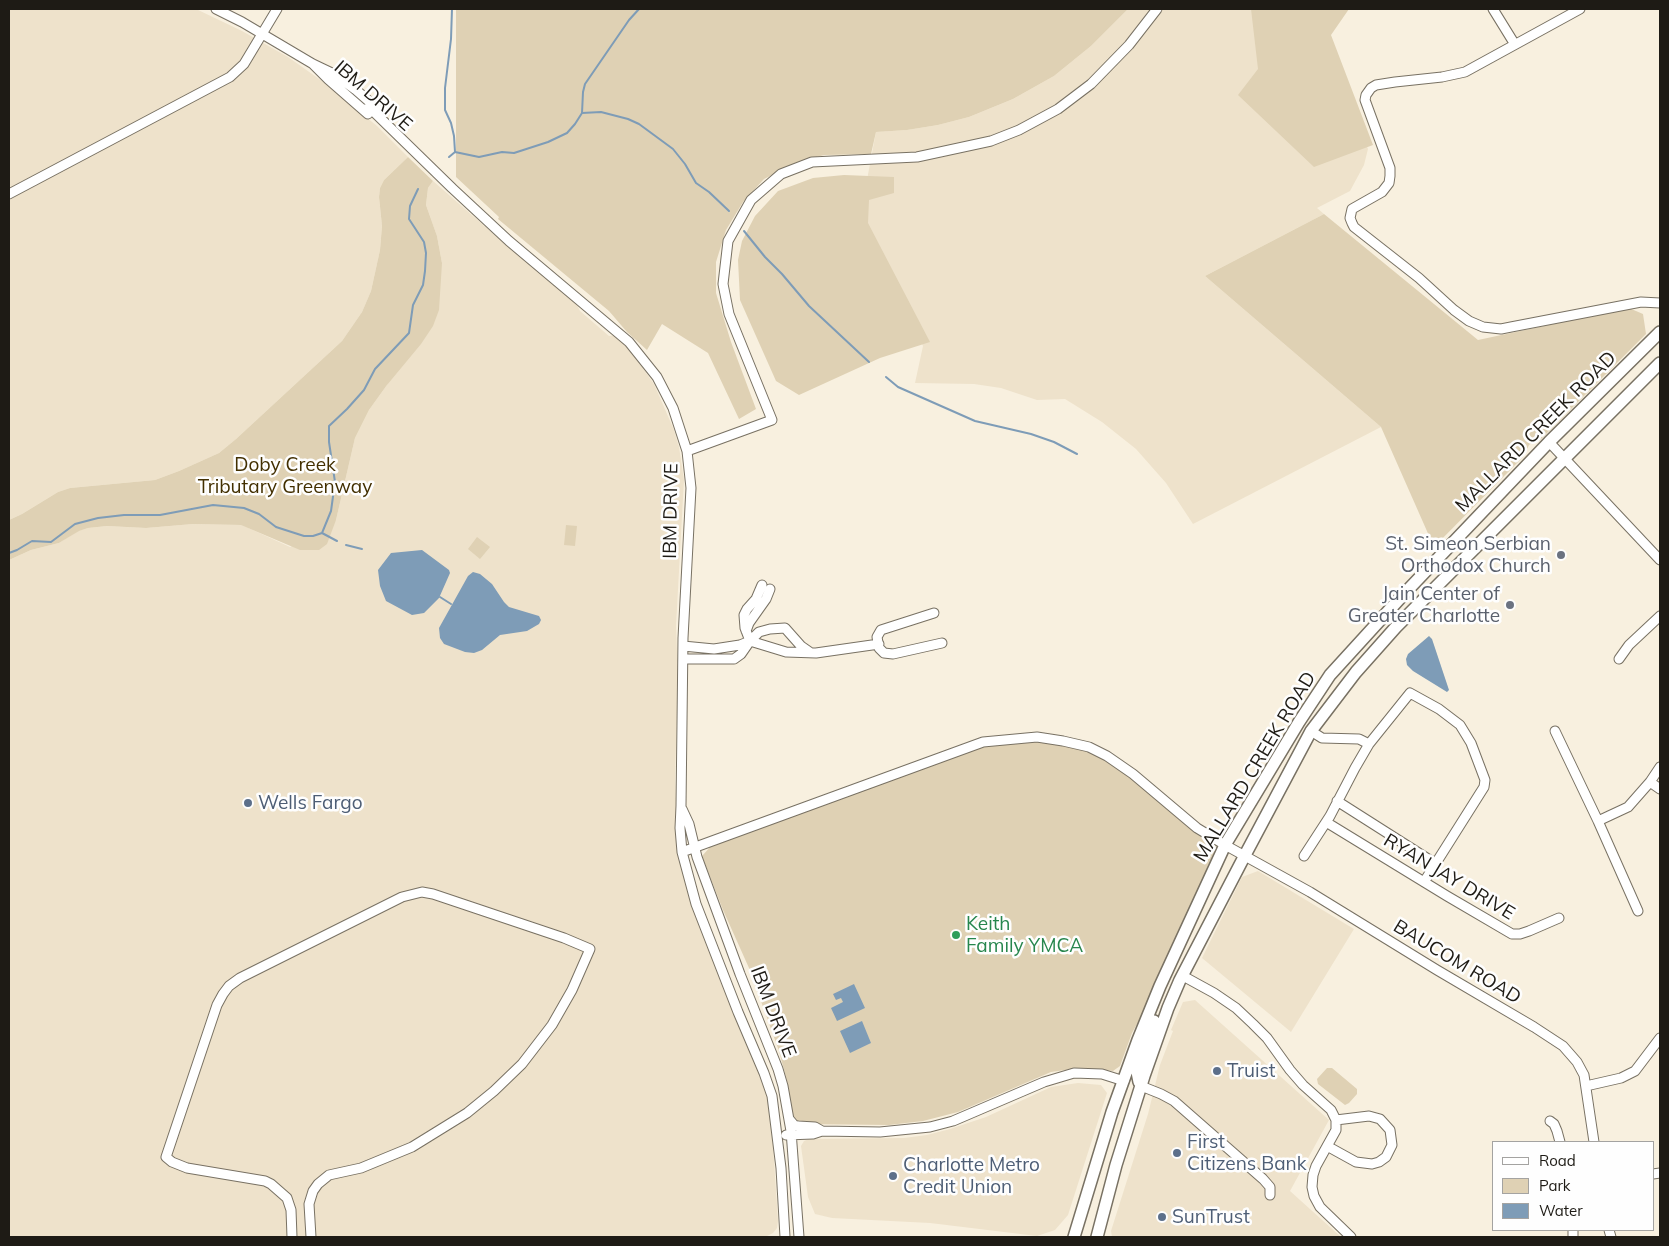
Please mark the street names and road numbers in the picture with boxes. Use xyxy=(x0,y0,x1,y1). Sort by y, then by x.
street label: IBM DRIVE xyxy=(329,56,417,136)
street label: MALLARD CREEK ROAD xyxy=(1451,347,1621,517)
street label: IBM DRIVE xyxy=(659,463,683,559)
street label: MALLARD CREEK ROAD xyxy=(1189,668,1321,866)
street label: RYAN JAY DRIVE xyxy=(1379,829,1519,925)
street label: BAUCOM ROAD xyxy=(1389,915,1525,1009)
street label: IBM DRIVE xyxy=(745,963,801,1061)

